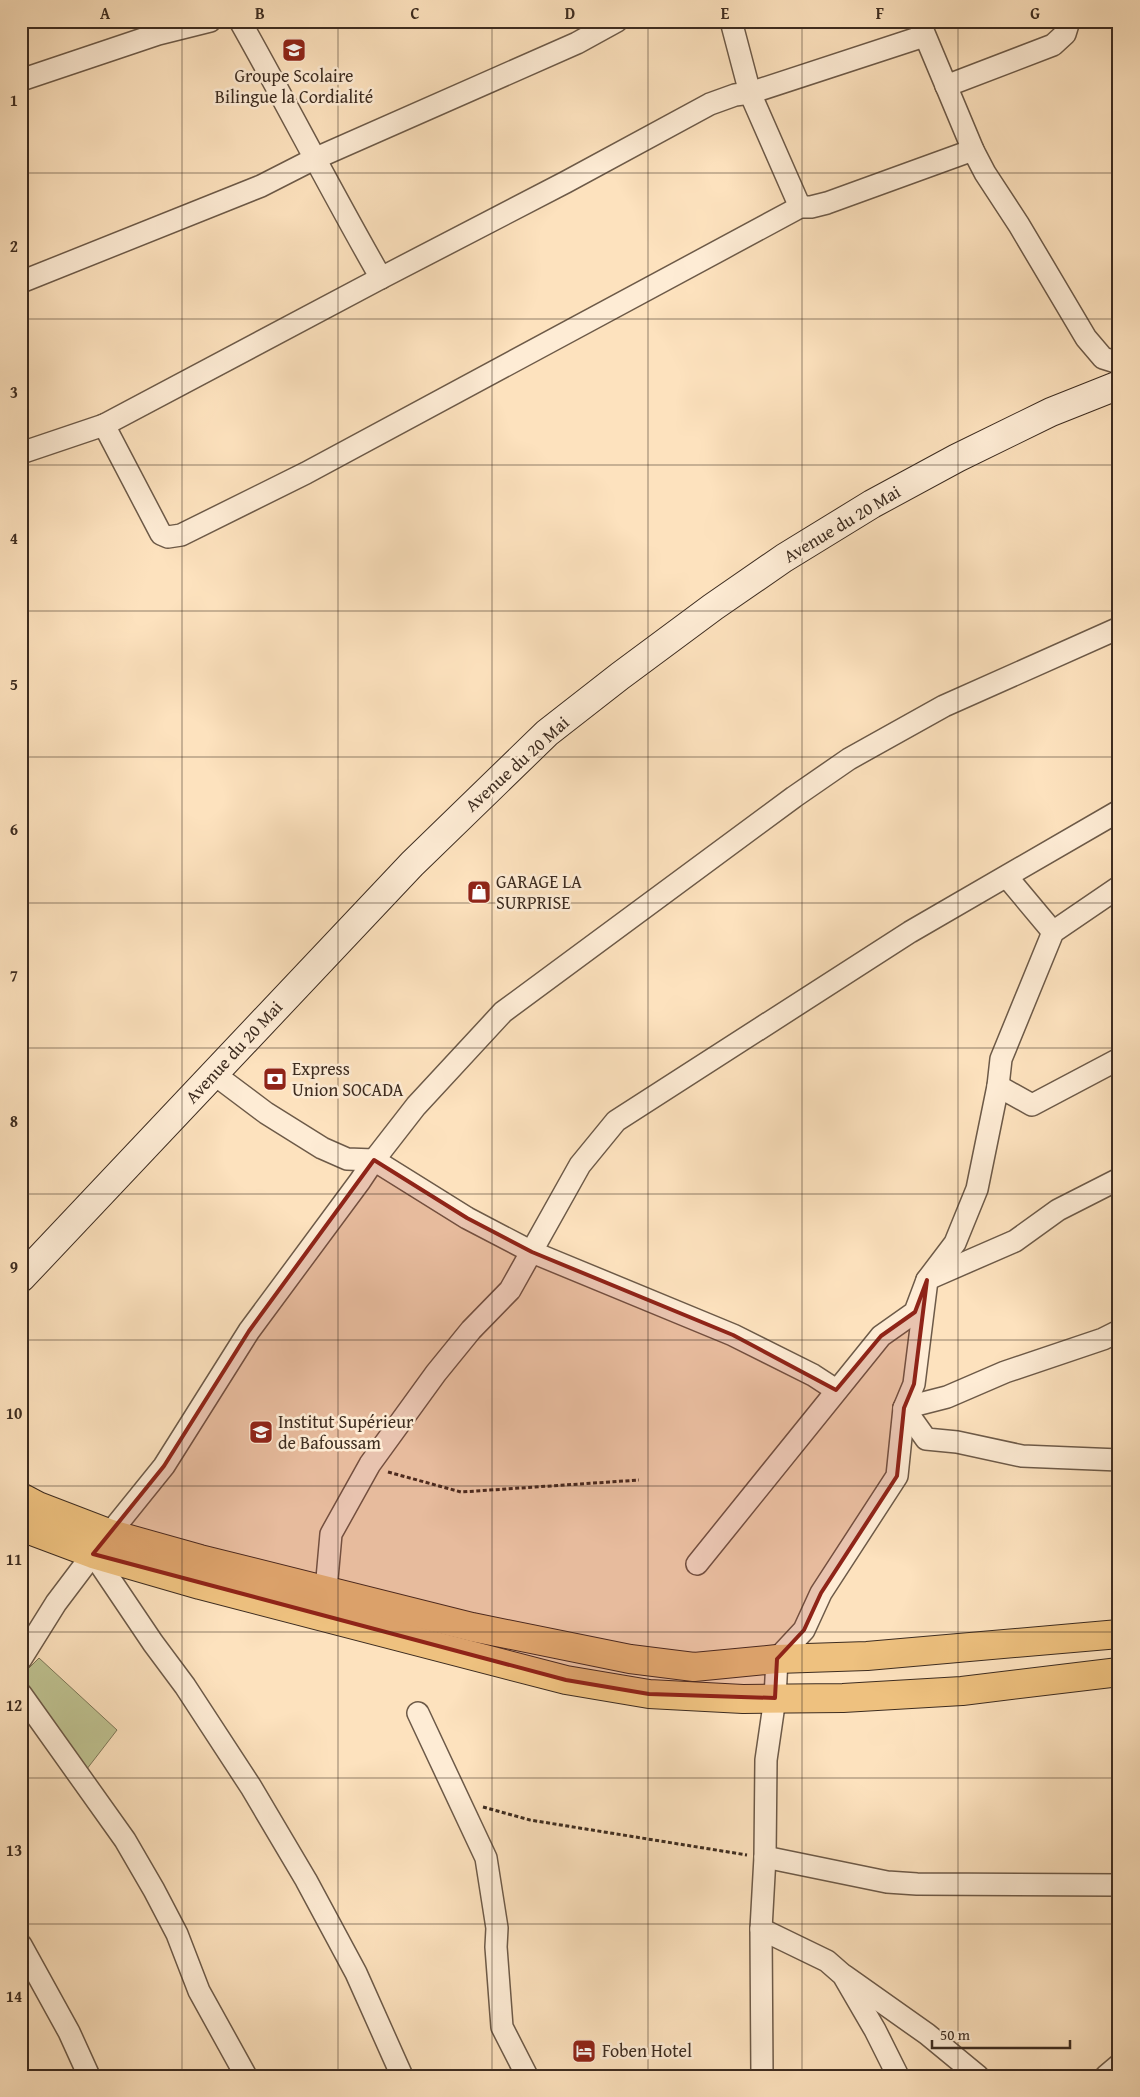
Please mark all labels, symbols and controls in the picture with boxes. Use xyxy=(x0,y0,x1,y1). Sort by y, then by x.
text: A xyxy=(100,1,111,25)
text: B xyxy=(255,1,265,25)
text: C xyxy=(410,1,420,25)
text: D xyxy=(565,1,575,25)
text: E xyxy=(721,1,730,25)
text: F xyxy=(876,1,884,25)
text: G xyxy=(1030,1,1040,25)
school or university icon: Groupe Scolaire Bilingue la Cordialité xyxy=(281,37,307,63)
place label: Groupe Scolaire Bilingue la Cordialité xyxy=(215,62,373,110)
text: 1 xyxy=(10,88,18,112)
text: 2 xyxy=(10,234,18,258)
text: 3 xyxy=(10,380,18,404)
street label: Avenue du 20 Mai xyxy=(778,478,905,569)
text: 4 xyxy=(10,526,18,550)
text: 5 xyxy=(10,672,18,696)
street label: Avenue du 20 Mai xyxy=(459,709,575,818)
text: 6 xyxy=(10,817,18,841)
place label: GARAGE LA SURPRISE xyxy=(496,868,582,916)
shop icon: GARAGE LA SURPRISE xyxy=(466,879,492,905)
text: 7 xyxy=(10,963,18,987)
street label: Avenue du 20 Mai xyxy=(179,994,289,1109)
place label: Express Union SOCADA xyxy=(292,1055,404,1103)
bank icon: Express Union SOCADA xyxy=(262,1066,288,1092)
text: 8 xyxy=(10,1109,18,1133)
text: 9 xyxy=(10,1255,18,1279)
text: 10 xyxy=(6,1401,22,1425)
place label: Institut Supérieur de Bafoussam xyxy=(278,1408,414,1456)
school or university icon: Institut Supérieur de Bafoussam xyxy=(248,1419,274,1445)
text: 11 xyxy=(6,1547,22,1571)
text: 12 xyxy=(6,1693,22,1717)
text: 13 xyxy=(6,1838,22,1862)
text: 14 xyxy=(6,1984,22,2008)
scale bar xyxy=(932,2017,1070,2049)
text: 50 m xyxy=(940,2024,971,2045)
place label: Foben Hotel xyxy=(602,2037,692,2064)
hotel icon: Foben Hotel xyxy=(571,2038,597,2064)

